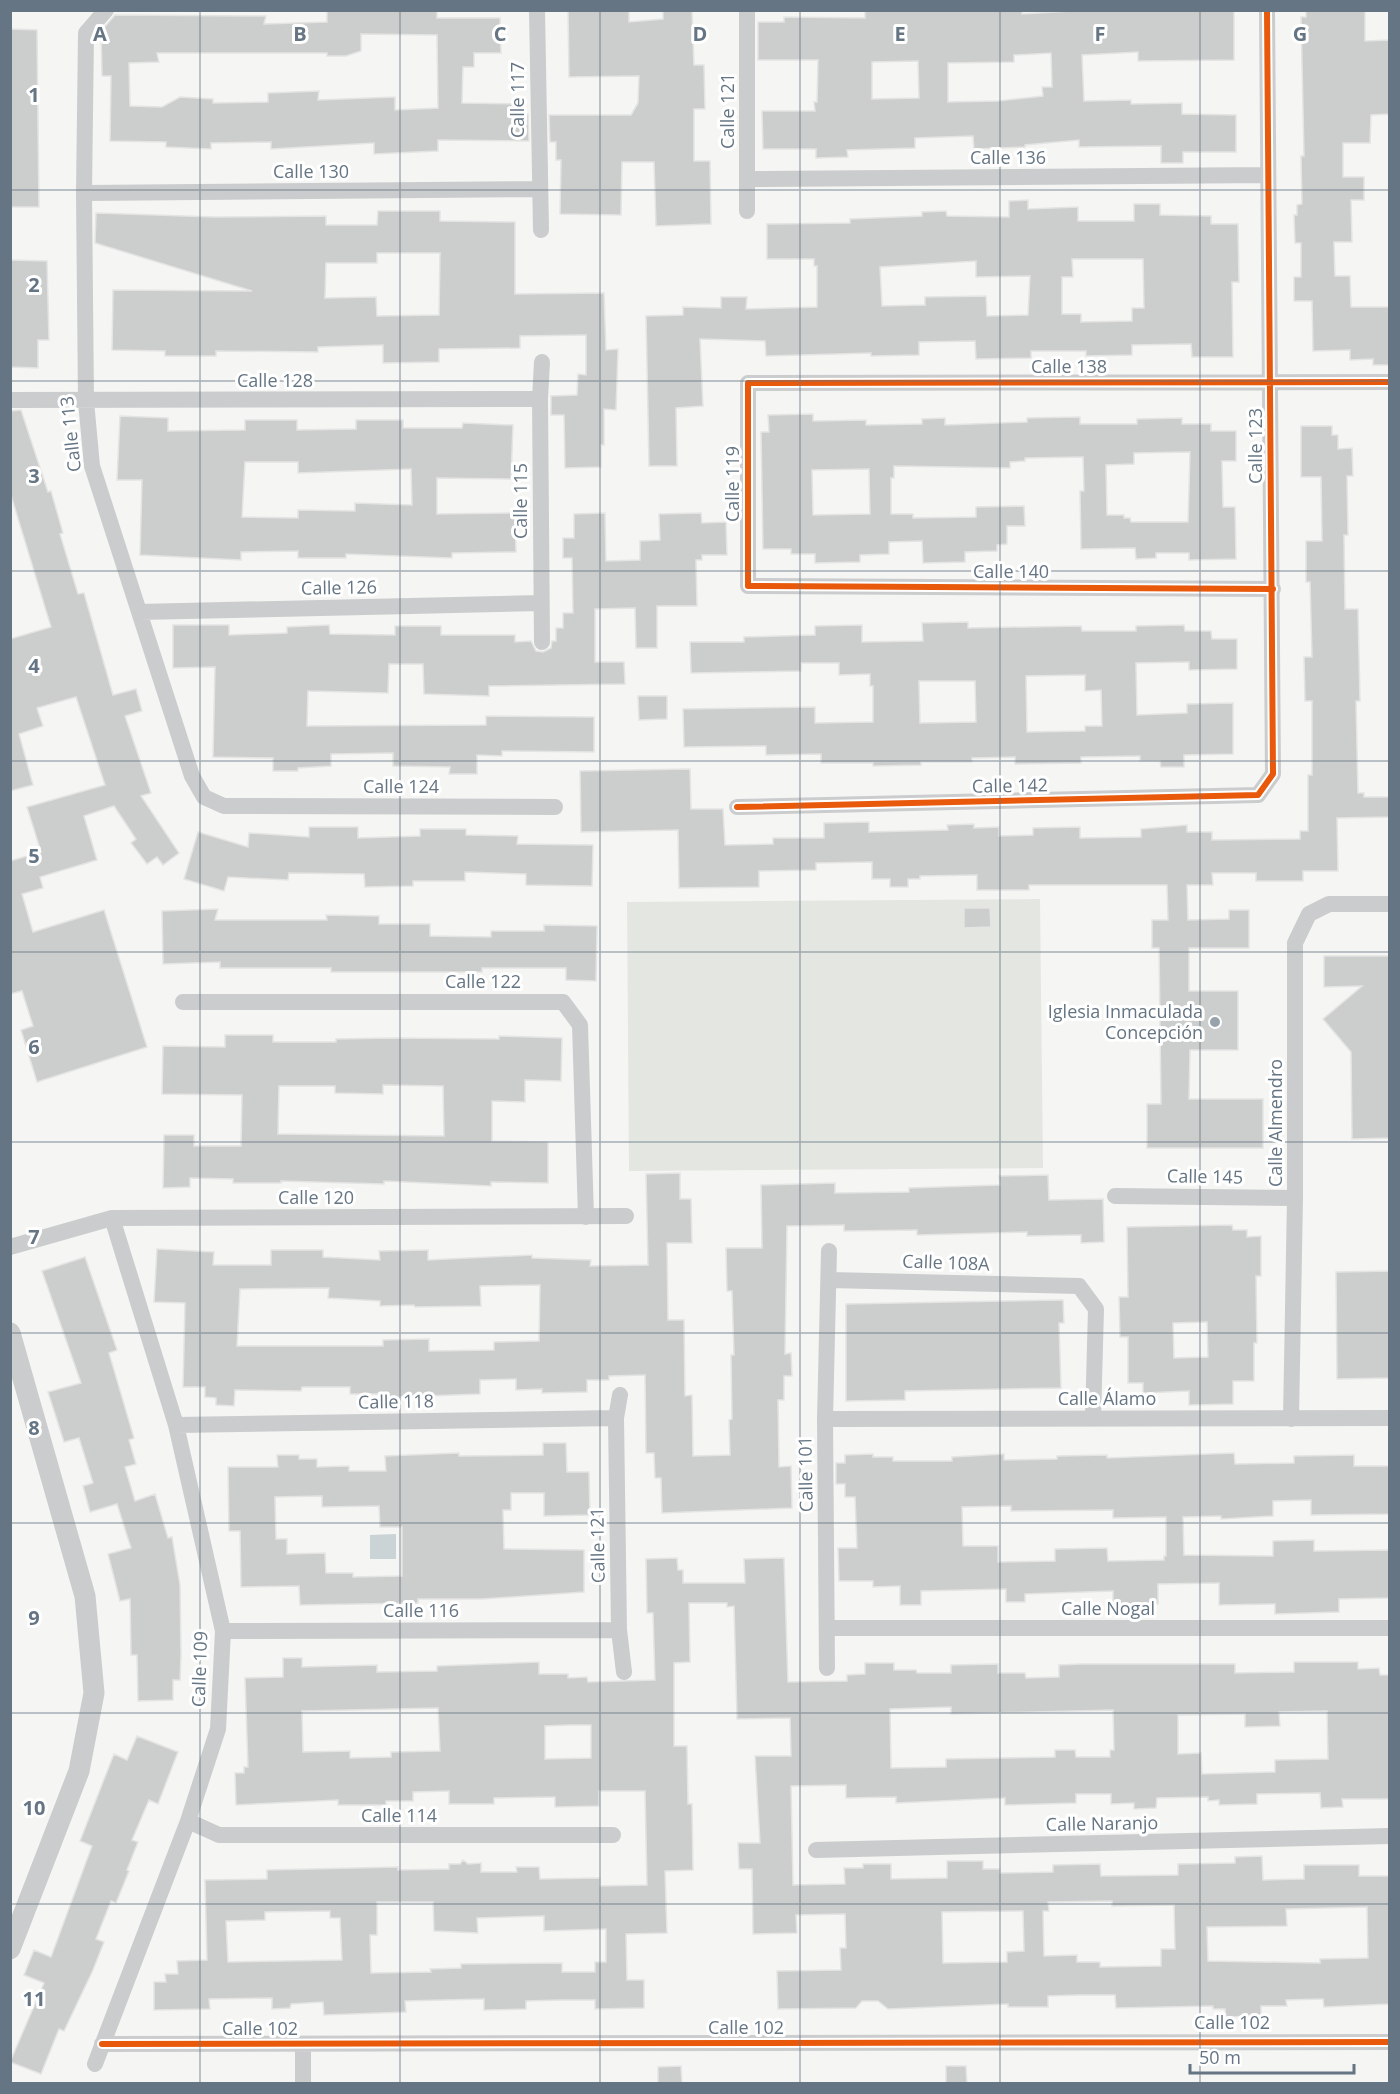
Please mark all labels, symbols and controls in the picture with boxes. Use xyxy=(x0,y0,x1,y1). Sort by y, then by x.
text: A xyxy=(93,20,107,47)
text: B xyxy=(293,20,307,47)
text: C xyxy=(494,20,507,47)
text: D xyxy=(693,20,707,47)
text: E xyxy=(894,20,906,47)
text: F xyxy=(1095,20,1105,47)
text: G xyxy=(1293,20,1307,47)
street label: Calle 117 xyxy=(505,62,529,138)
street label: Calle 121 xyxy=(715,73,739,149)
text: 1 xyxy=(28,81,40,108)
street label: Calle 136 xyxy=(970,145,1046,169)
street label: Calle 130 xyxy=(273,159,349,183)
text: 2 xyxy=(28,271,40,298)
street label: Calle 138 xyxy=(1031,354,1107,378)
street label: Calle 128 xyxy=(237,368,313,392)
street label: Calle 113 xyxy=(54,395,86,473)
street label: Calle 123 xyxy=(1243,408,1267,484)
street label: Calle 119 xyxy=(720,446,744,522)
text: 3 xyxy=(28,462,40,489)
street label: Calle 115 xyxy=(508,463,532,539)
street label: Calle 140 xyxy=(973,559,1049,583)
street label: Calle 126 xyxy=(301,574,377,600)
text: 4 xyxy=(28,652,40,679)
street label: Calle 142 xyxy=(972,772,1048,798)
street label: Calle 124 xyxy=(363,774,439,798)
text: 5 xyxy=(28,842,40,869)
street label: Calle 122 xyxy=(445,969,521,993)
place label: Iglesia Inmaculada Concepción xyxy=(1048,999,1203,1044)
marker: Iglesia Inmaculada Concepción xyxy=(1208,1015,1222,1029)
text: 6 xyxy=(28,1033,40,1060)
street label: Calle Almendro xyxy=(1263,1059,1287,1187)
street label: Calle 145 xyxy=(1167,1163,1243,1189)
street label: Calle 120 xyxy=(278,1185,354,1209)
text: 7 xyxy=(28,1223,40,1250)
street label: Calle 108A xyxy=(902,1248,991,1276)
street label: Calle Álamo xyxy=(1058,1386,1156,1410)
street label: Calle 118 xyxy=(358,1388,434,1414)
text: 8 xyxy=(28,1414,40,1441)
street label: Calle 101 xyxy=(792,1436,818,1512)
street label: Calle 121 xyxy=(584,1507,610,1583)
street label: Calle Nogal xyxy=(1061,1596,1155,1620)
street label: Calle 116 xyxy=(383,1598,459,1622)
text: 9 xyxy=(28,1604,40,1631)
street label: Calle 109 xyxy=(186,1631,212,1707)
text: 10 xyxy=(23,1794,45,1821)
street label: Calle 114 xyxy=(361,1803,437,1827)
street label: Calle Naranjo xyxy=(1046,1810,1158,1836)
text: 11 xyxy=(23,1985,45,2012)
street label: Calle 102 xyxy=(1194,2010,1270,2034)
street label: Calle 102 xyxy=(708,2015,784,2039)
street label: Calle 102 xyxy=(222,2016,298,2040)
scale bar xyxy=(1190,2037,1354,2075)
text: 50 m xyxy=(1199,2045,1241,2069)

